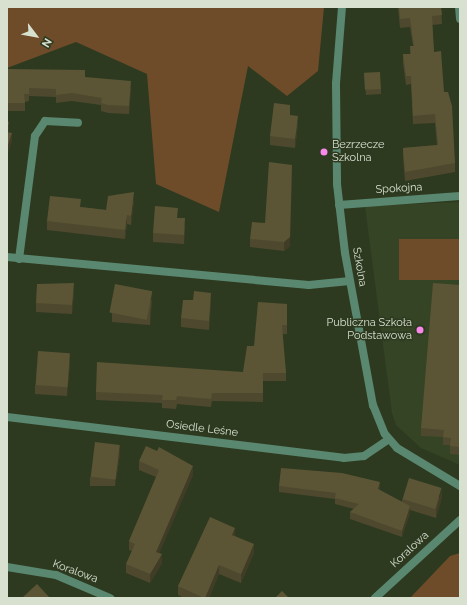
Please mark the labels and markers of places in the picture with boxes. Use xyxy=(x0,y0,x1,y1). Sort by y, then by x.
place label: Bezrzecze Szkolna xyxy=(332,139,385,165)
marker: Bezrzecze Szkolna xyxy=(319,147,329,157)
place label: Publiczna Szkoła Podstawowa xyxy=(326,317,412,343)
marker: Publiczna Szkoła Podstawowa xyxy=(415,325,425,335)

